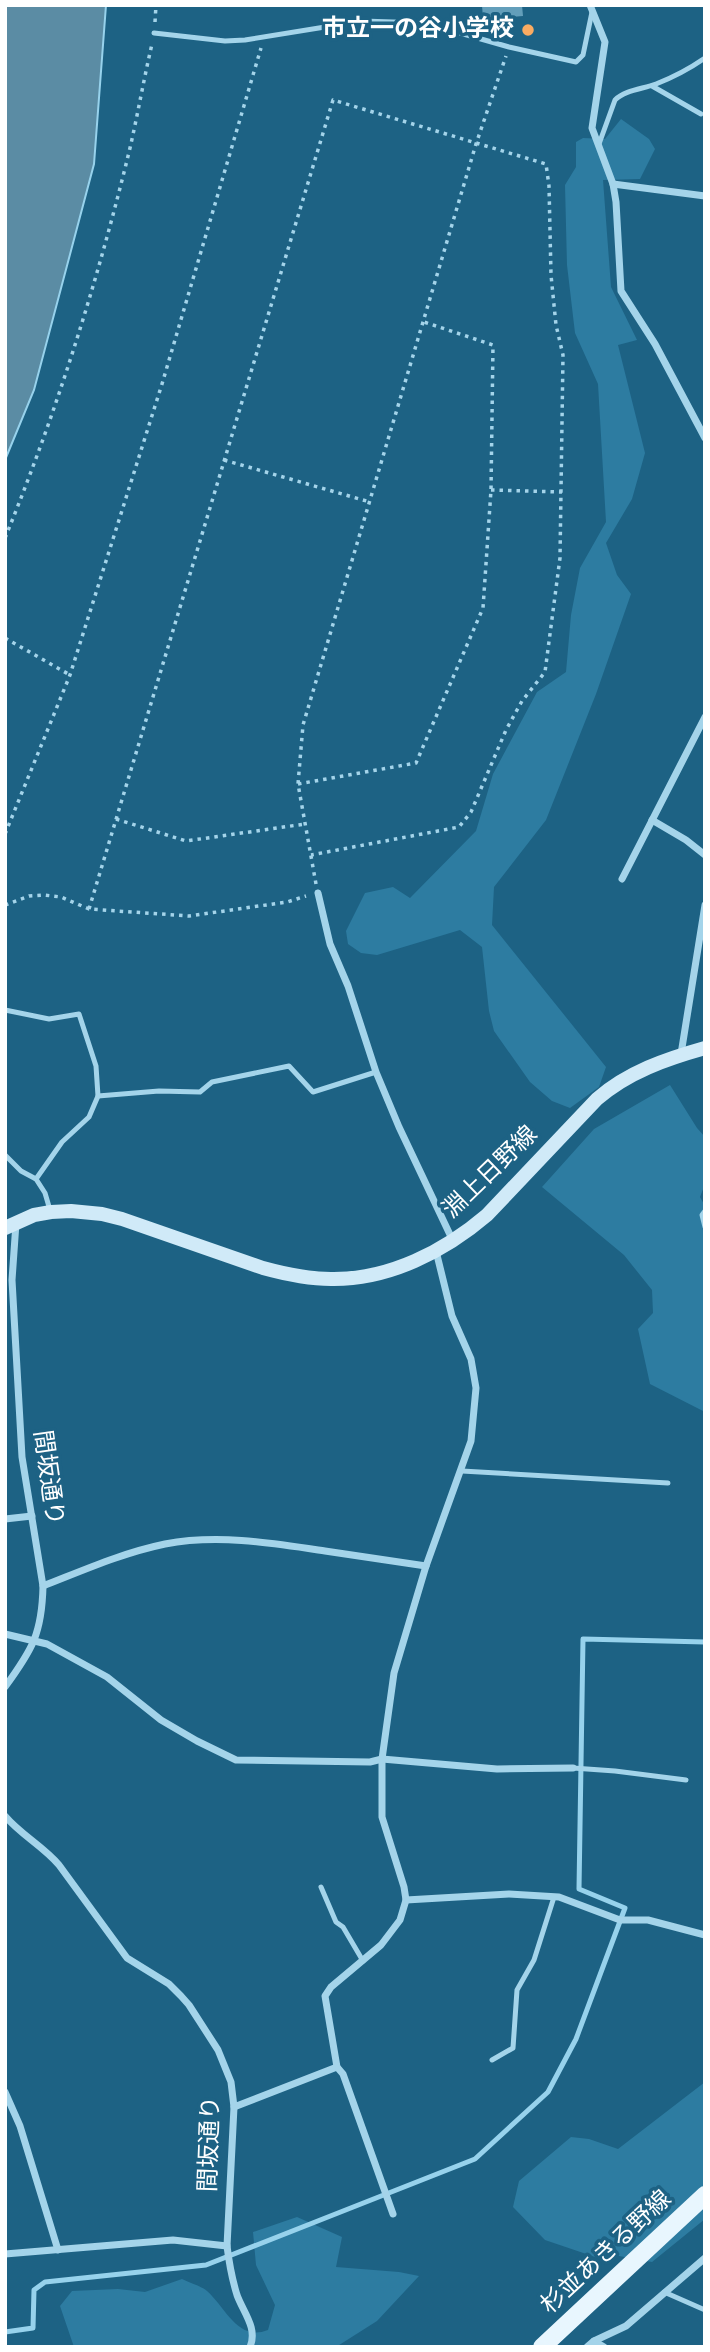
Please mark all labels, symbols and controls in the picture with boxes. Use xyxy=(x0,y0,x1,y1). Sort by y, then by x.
place label: 市立一の谷小学校 xyxy=(322,15,514,45)
marker: 市立一の谷小学校 xyxy=(520,22,536,38)
street label: 淵上日野線 xyxy=(437,1121,545,1225)
street label: 間坂通り xyxy=(25,1428,69,1528)
street label: 間坂通り xyxy=(194,2096,228,2192)
street label: 杉並あきる野線 xyxy=(536,2185,678,2321)

